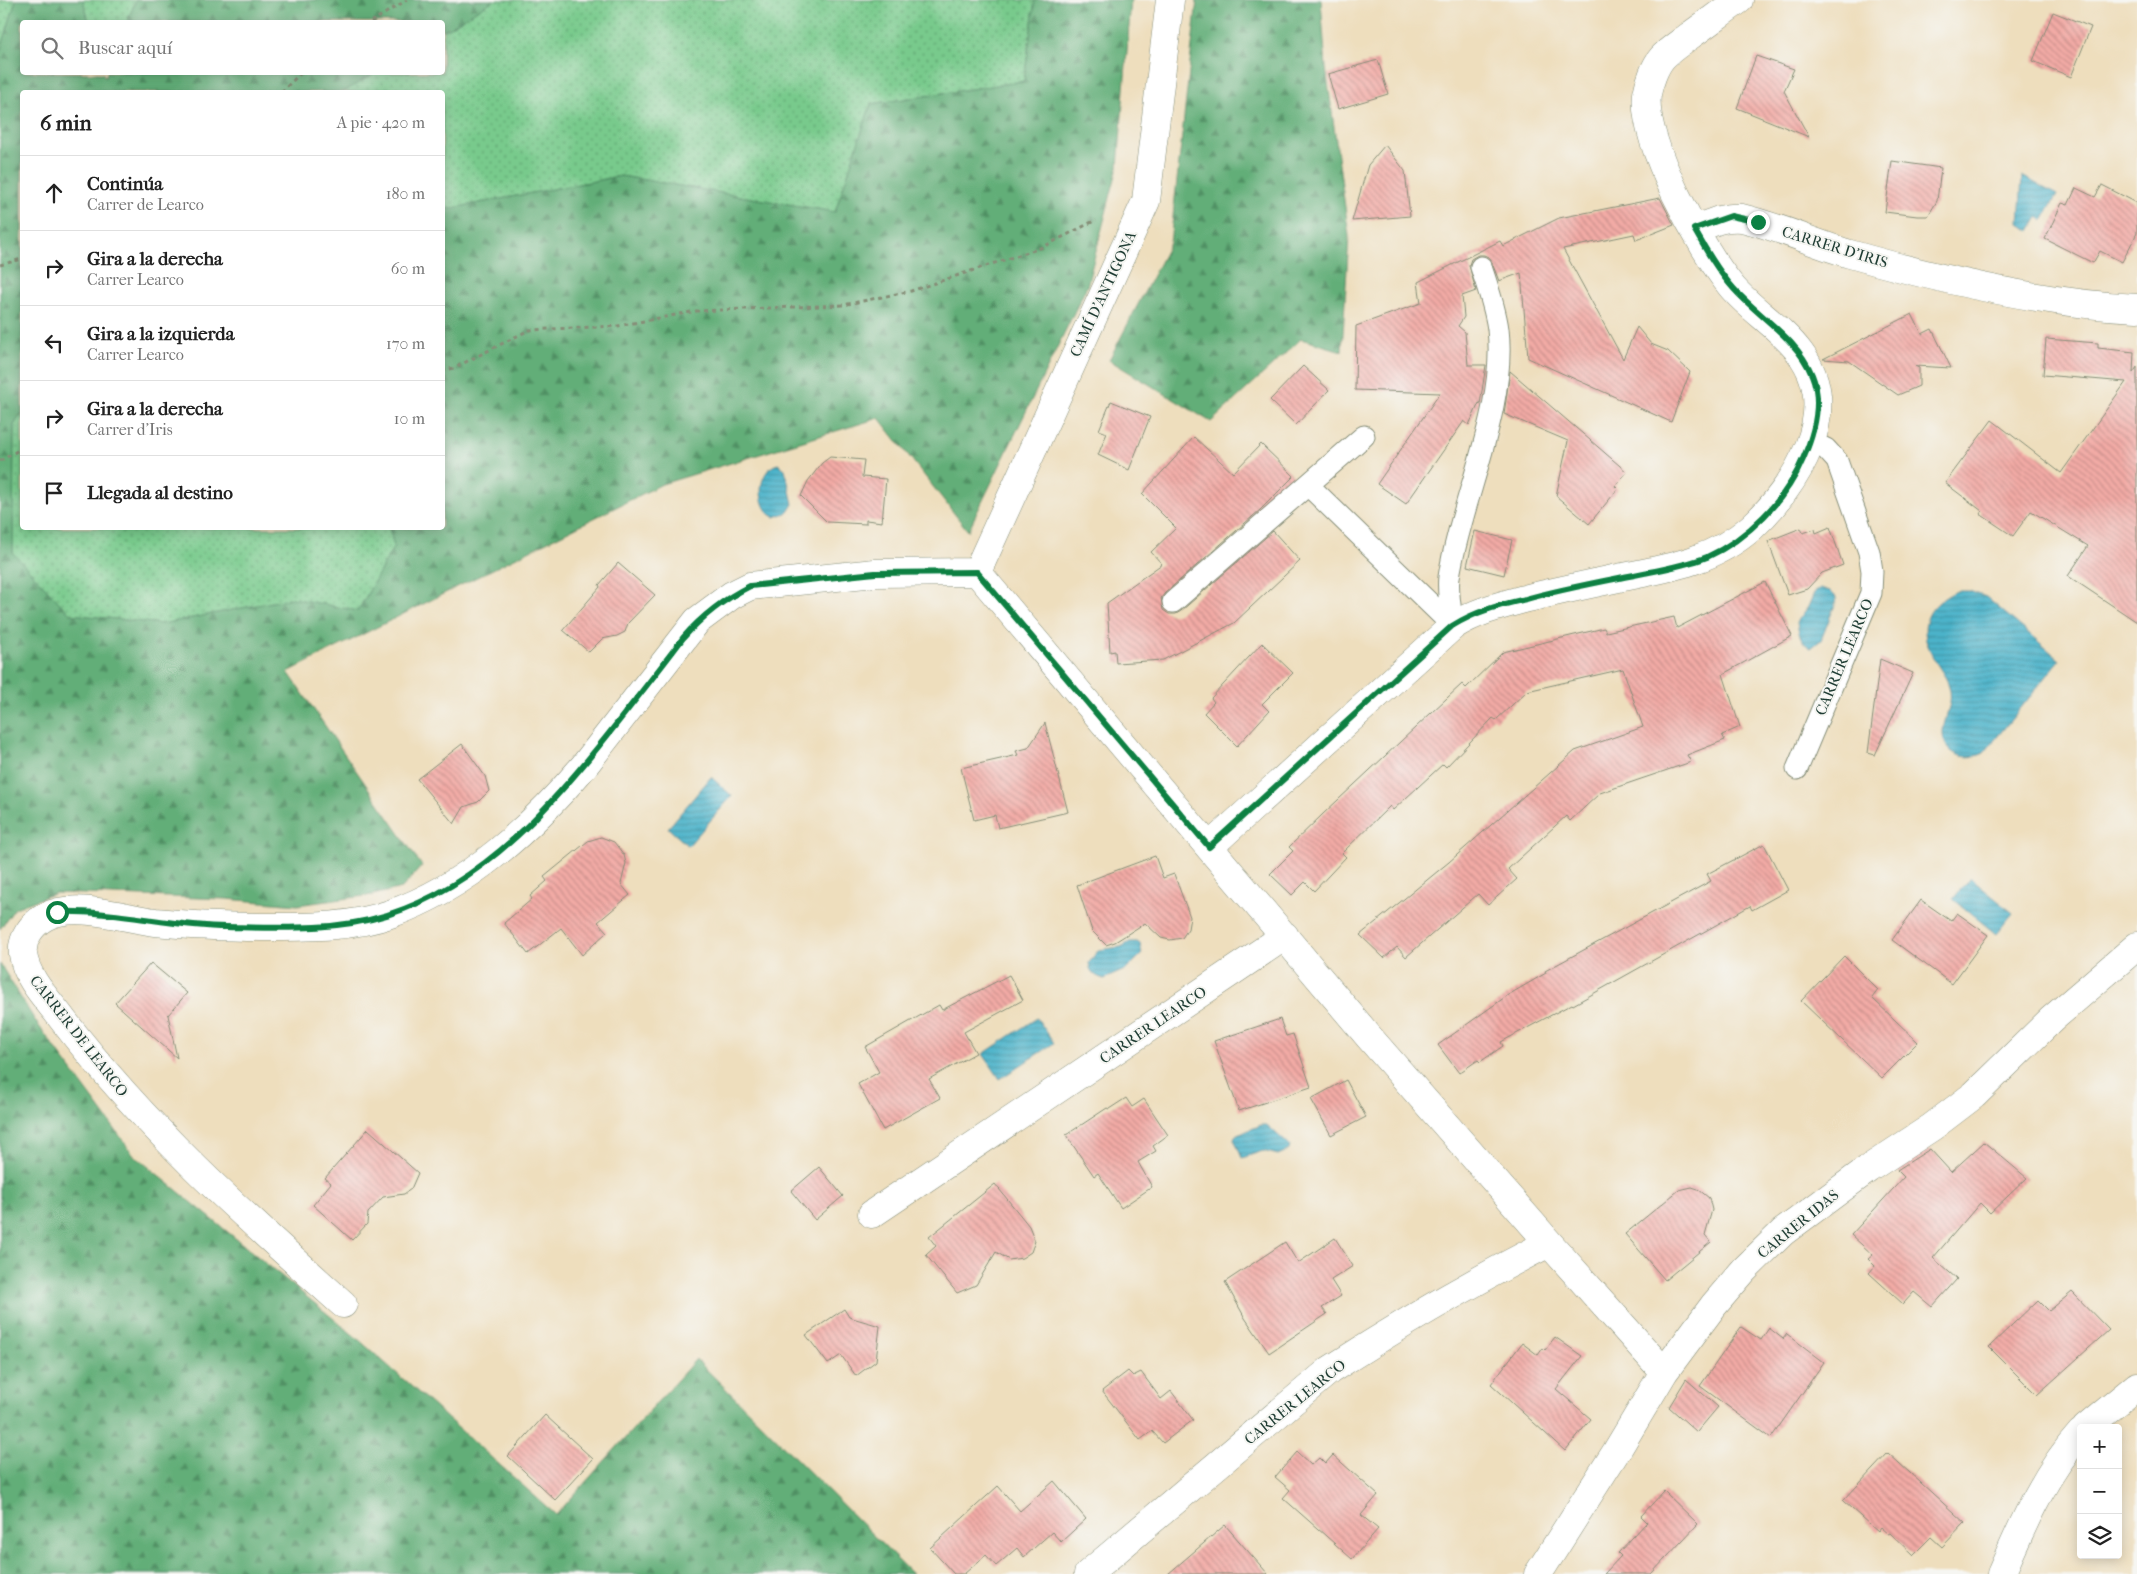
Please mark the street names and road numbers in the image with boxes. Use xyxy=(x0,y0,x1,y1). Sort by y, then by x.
street label: CARRER D'IRIS xyxy=(1780,222,1890,272)
street label: CAMÍ D'ANTIGONA xyxy=(1066,228,1140,360)
street label: CARRER LEARCO xyxy=(1811,596,1877,718)
street label: CARRER DE LEARCO xyxy=(26,972,132,1100)
street label: CARRER LEARCO xyxy=(1096,982,1210,1067)
street label: CARRER IDAS xyxy=(1754,1186,1842,1262)
street label: CARRER LEARCO xyxy=(1241,1356,1349,1448)

